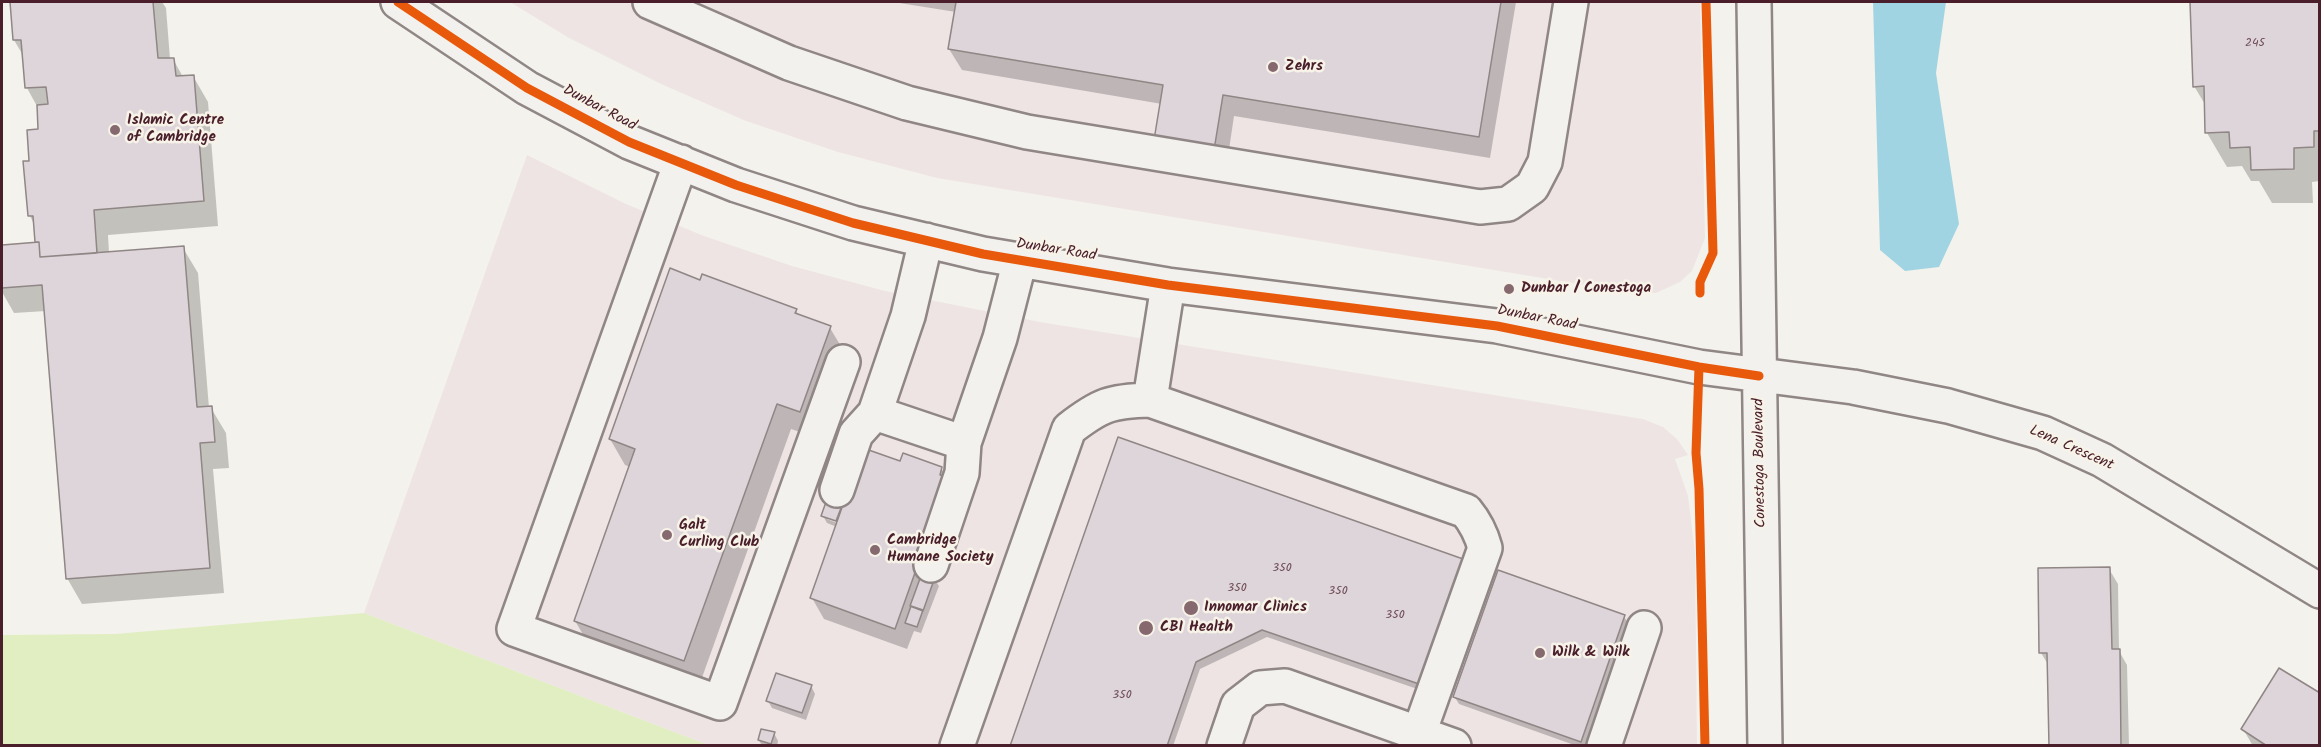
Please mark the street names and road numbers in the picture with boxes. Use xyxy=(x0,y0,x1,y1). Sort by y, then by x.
street label: Dunbar Road xyxy=(559,82,639,136)
street label: Dunbar Road xyxy=(1015,236,1097,266)
street label: Dunbar Road xyxy=(1496,302,1578,336)
street label: Conestoga Boulevard xyxy=(1751,398,1771,528)
street label: Lena Crescent xyxy=(2026,422,2116,476)

